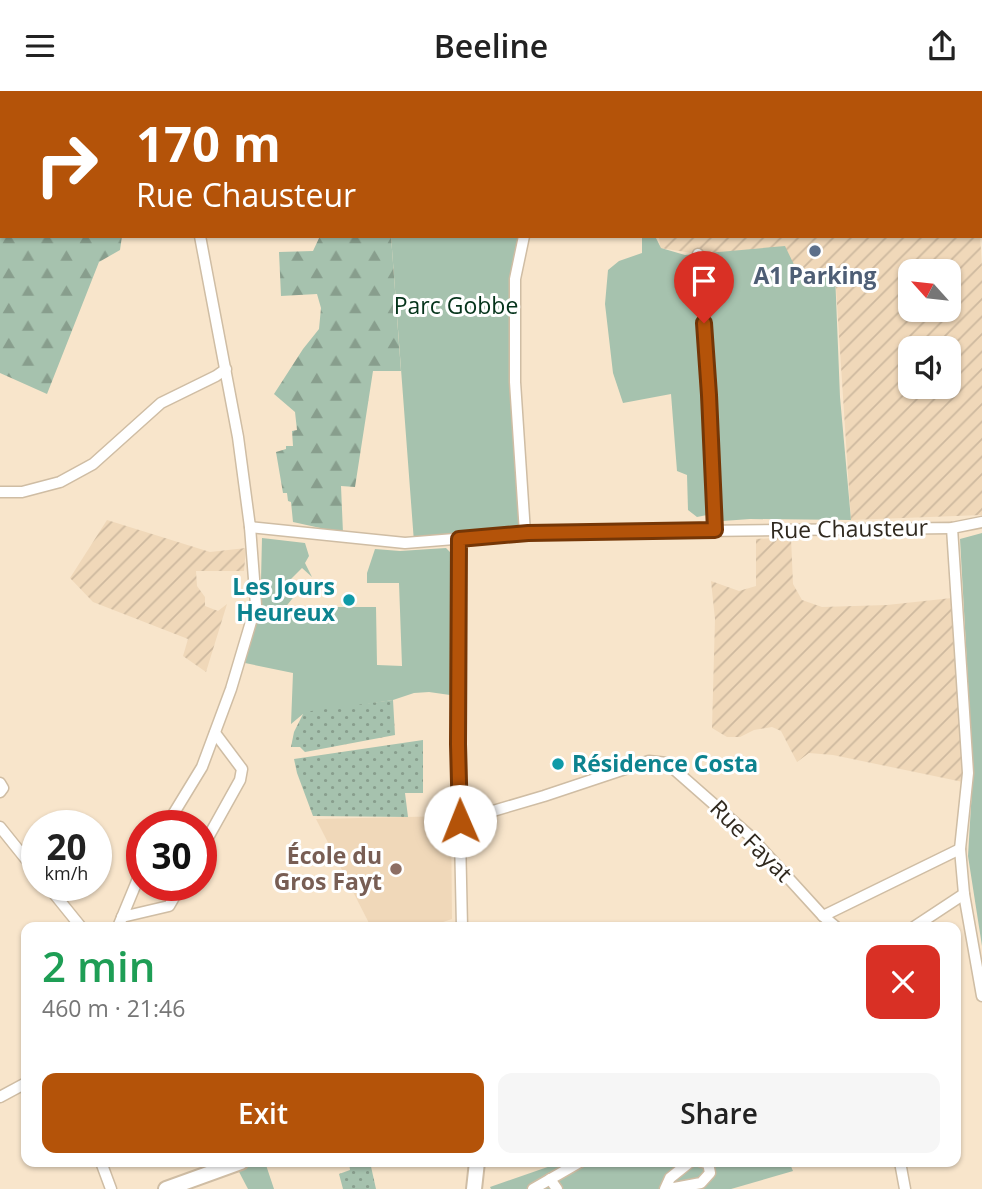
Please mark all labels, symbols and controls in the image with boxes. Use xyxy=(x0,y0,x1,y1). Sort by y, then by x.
text: Beeline xyxy=(434,24,548,67)
icon: menu xyxy=(21,27,59,65)
icon: share xyxy=(923,27,961,65)
text: 170 m xyxy=(136,110,281,176)
icon: right xyxy=(21,119,112,210)
text: Rue Chausteur xyxy=(136,173,356,216)
marker: A1 Parking xyxy=(807,243,823,259)
pin xyxy=(674,251,734,323)
place label: A1 Parking xyxy=(753,259,877,291)
north arrow xyxy=(898,259,961,322)
map controls xyxy=(898,259,961,399)
icon: arrive xyxy=(685,262,723,300)
park label: Parc Gobbe xyxy=(394,289,518,321)
button: sound xyxy=(898,336,961,399)
street label: Rue Chausteur xyxy=(770,511,929,545)
place label: Les Jours Heureux xyxy=(232,570,336,628)
marker: Les Jours Heureux xyxy=(341,592,357,608)
place label: Résidence Costa xyxy=(572,747,758,779)
marker: Résidence Costa xyxy=(550,756,566,772)
position arrow xyxy=(423,784,497,858)
street label: Rue Fayat xyxy=(704,792,800,888)
speed limit sign: 30 xyxy=(126,810,217,901)
text: 20 xyxy=(46,823,87,870)
place label: École du Gros Fayt xyxy=(274,839,382,897)
text: km/h xyxy=(45,861,88,885)
marker: École du Gros Fayt xyxy=(388,861,404,877)
text: 2 min xyxy=(42,937,155,994)
button: close xyxy=(866,945,940,1019)
text: 460 m · 21:46 xyxy=(42,992,185,1024)
button: Exit xyxy=(42,1073,484,1153)
button: Share xyxy=(498,1073,940,1153)

